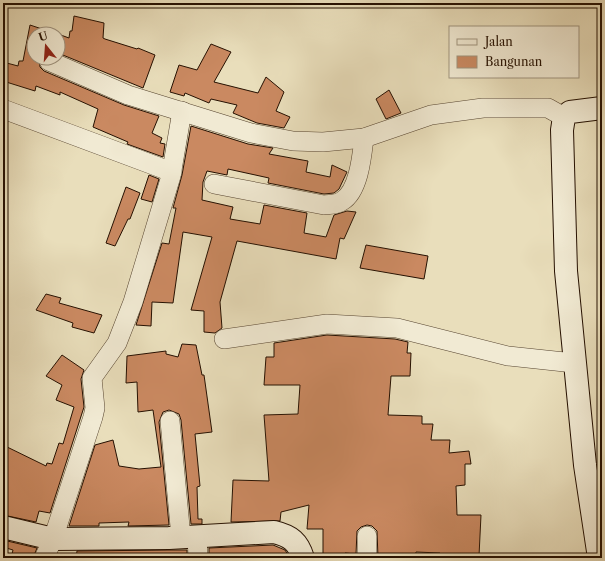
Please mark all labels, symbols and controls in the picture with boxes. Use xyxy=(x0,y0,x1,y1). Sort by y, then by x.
north arrow xyxy=(26,26,66,66)
legend xyxy=(449,26,579,78)
text: U xyxy=(37,28,49,44)
text: Jalan xyxy=(483,34,513,49)
text: Bangunan xyxy=(485,54,543,69)

